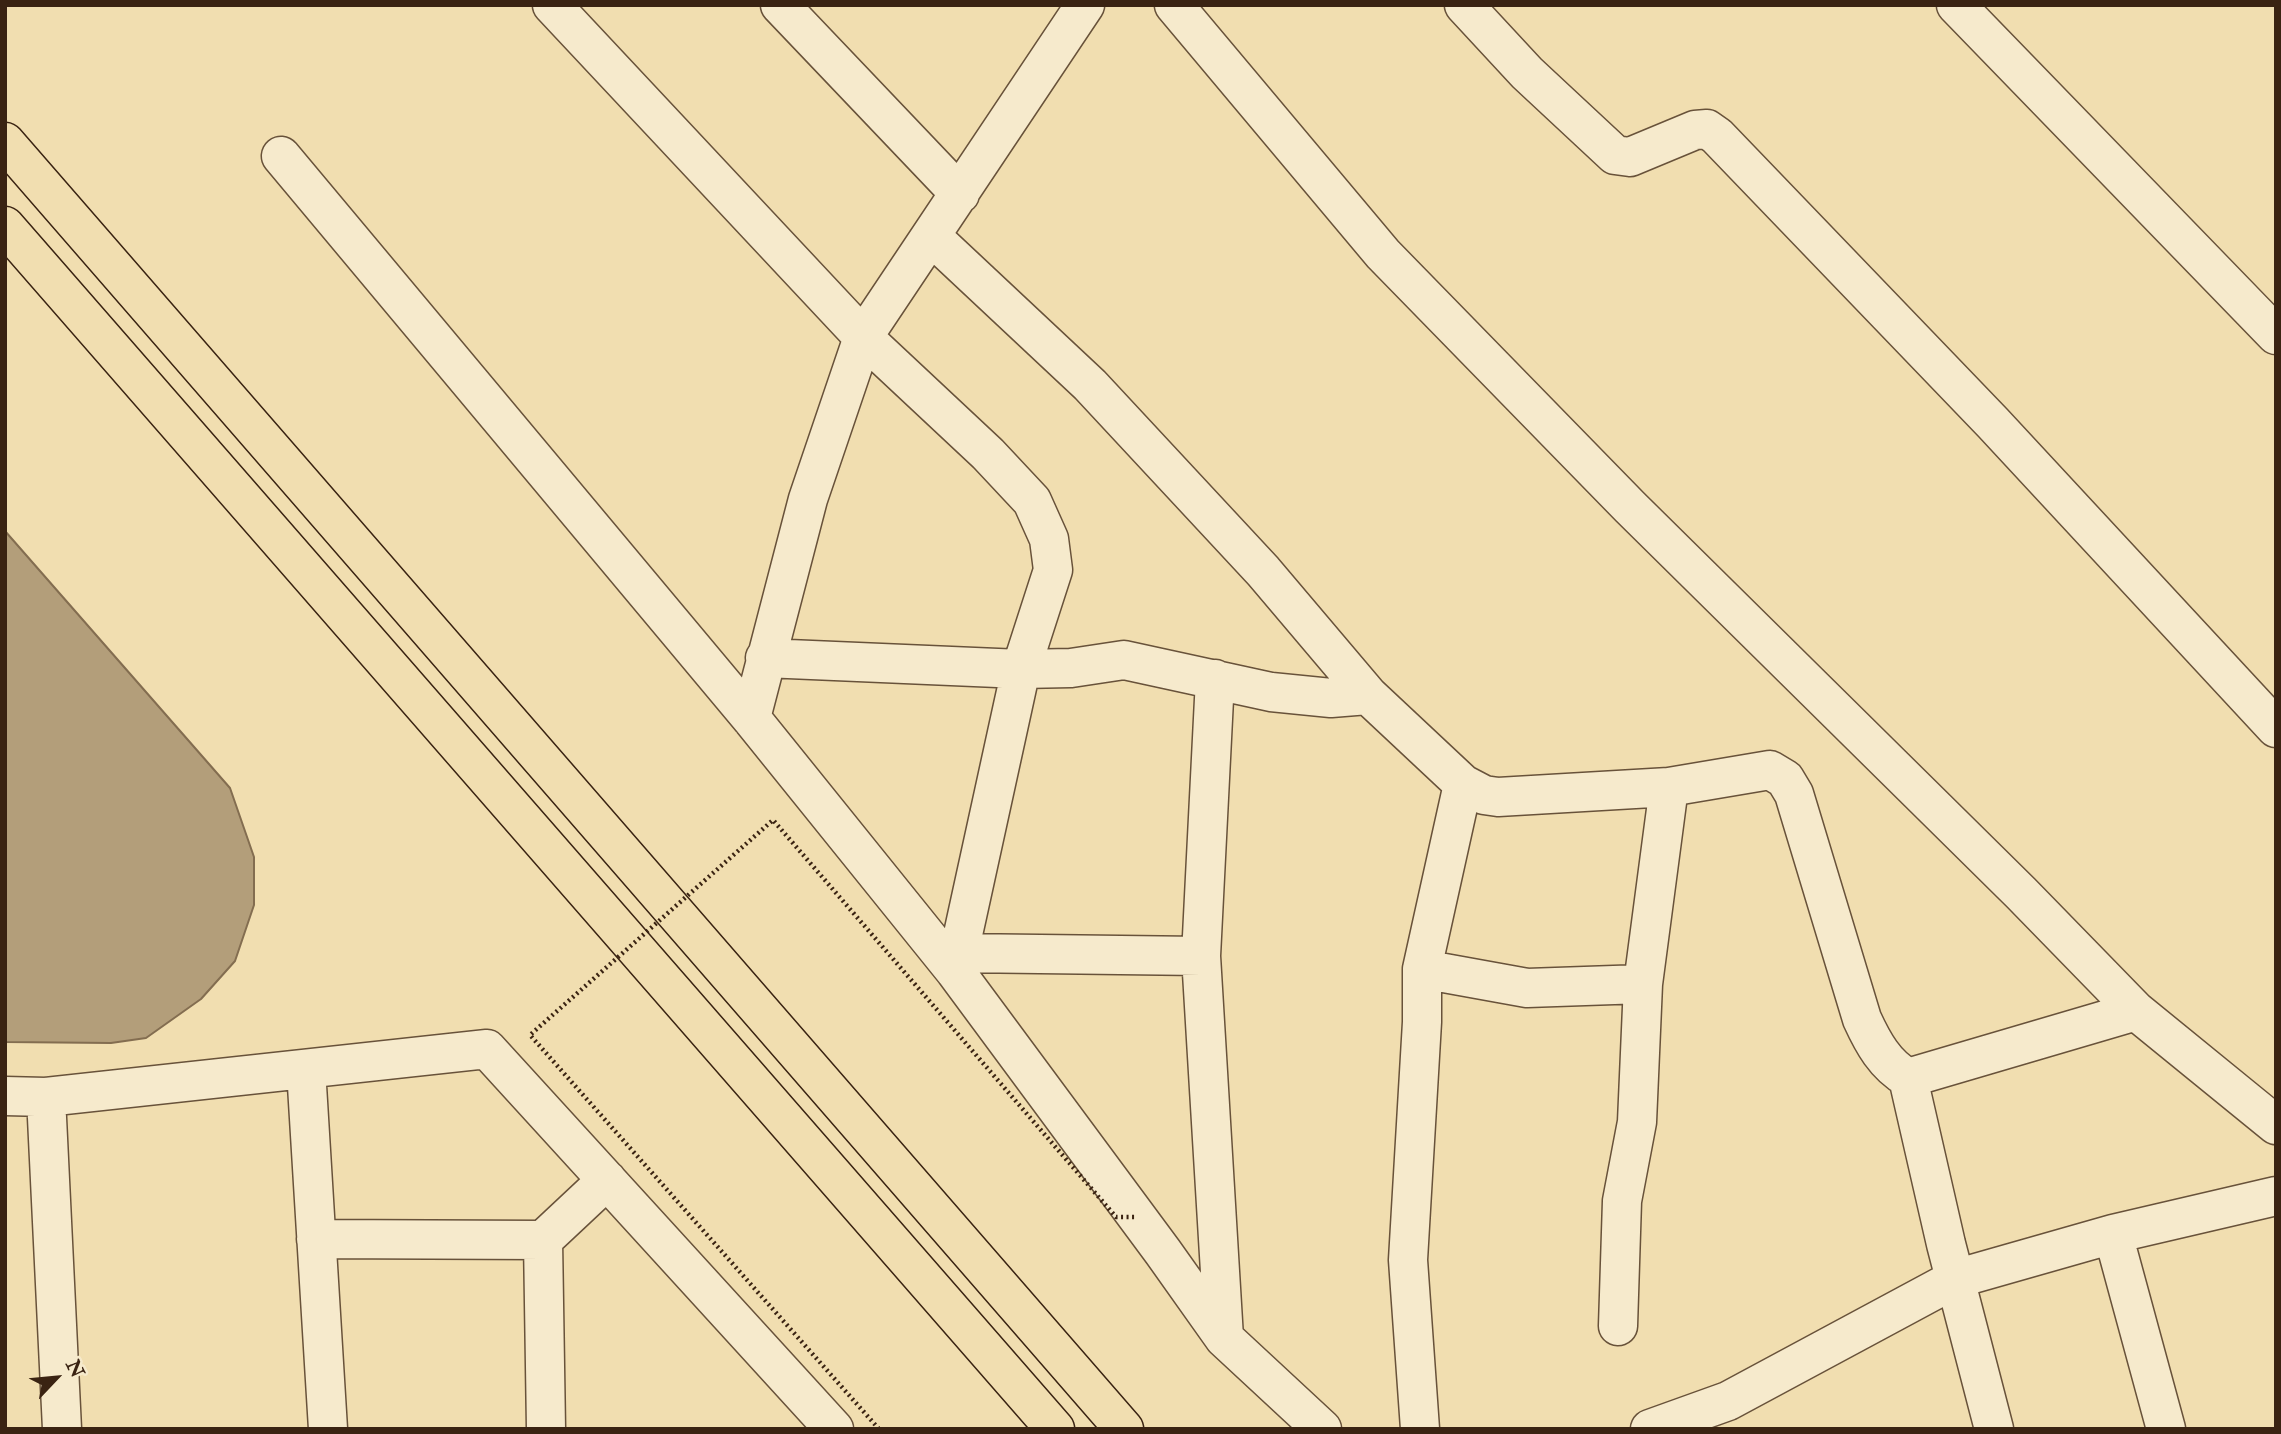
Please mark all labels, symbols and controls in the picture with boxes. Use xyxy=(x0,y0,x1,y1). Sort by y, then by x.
north arrow xyxy=(21,1343,91,1413)
text: N xyxy=(60,1356,89,1382)

